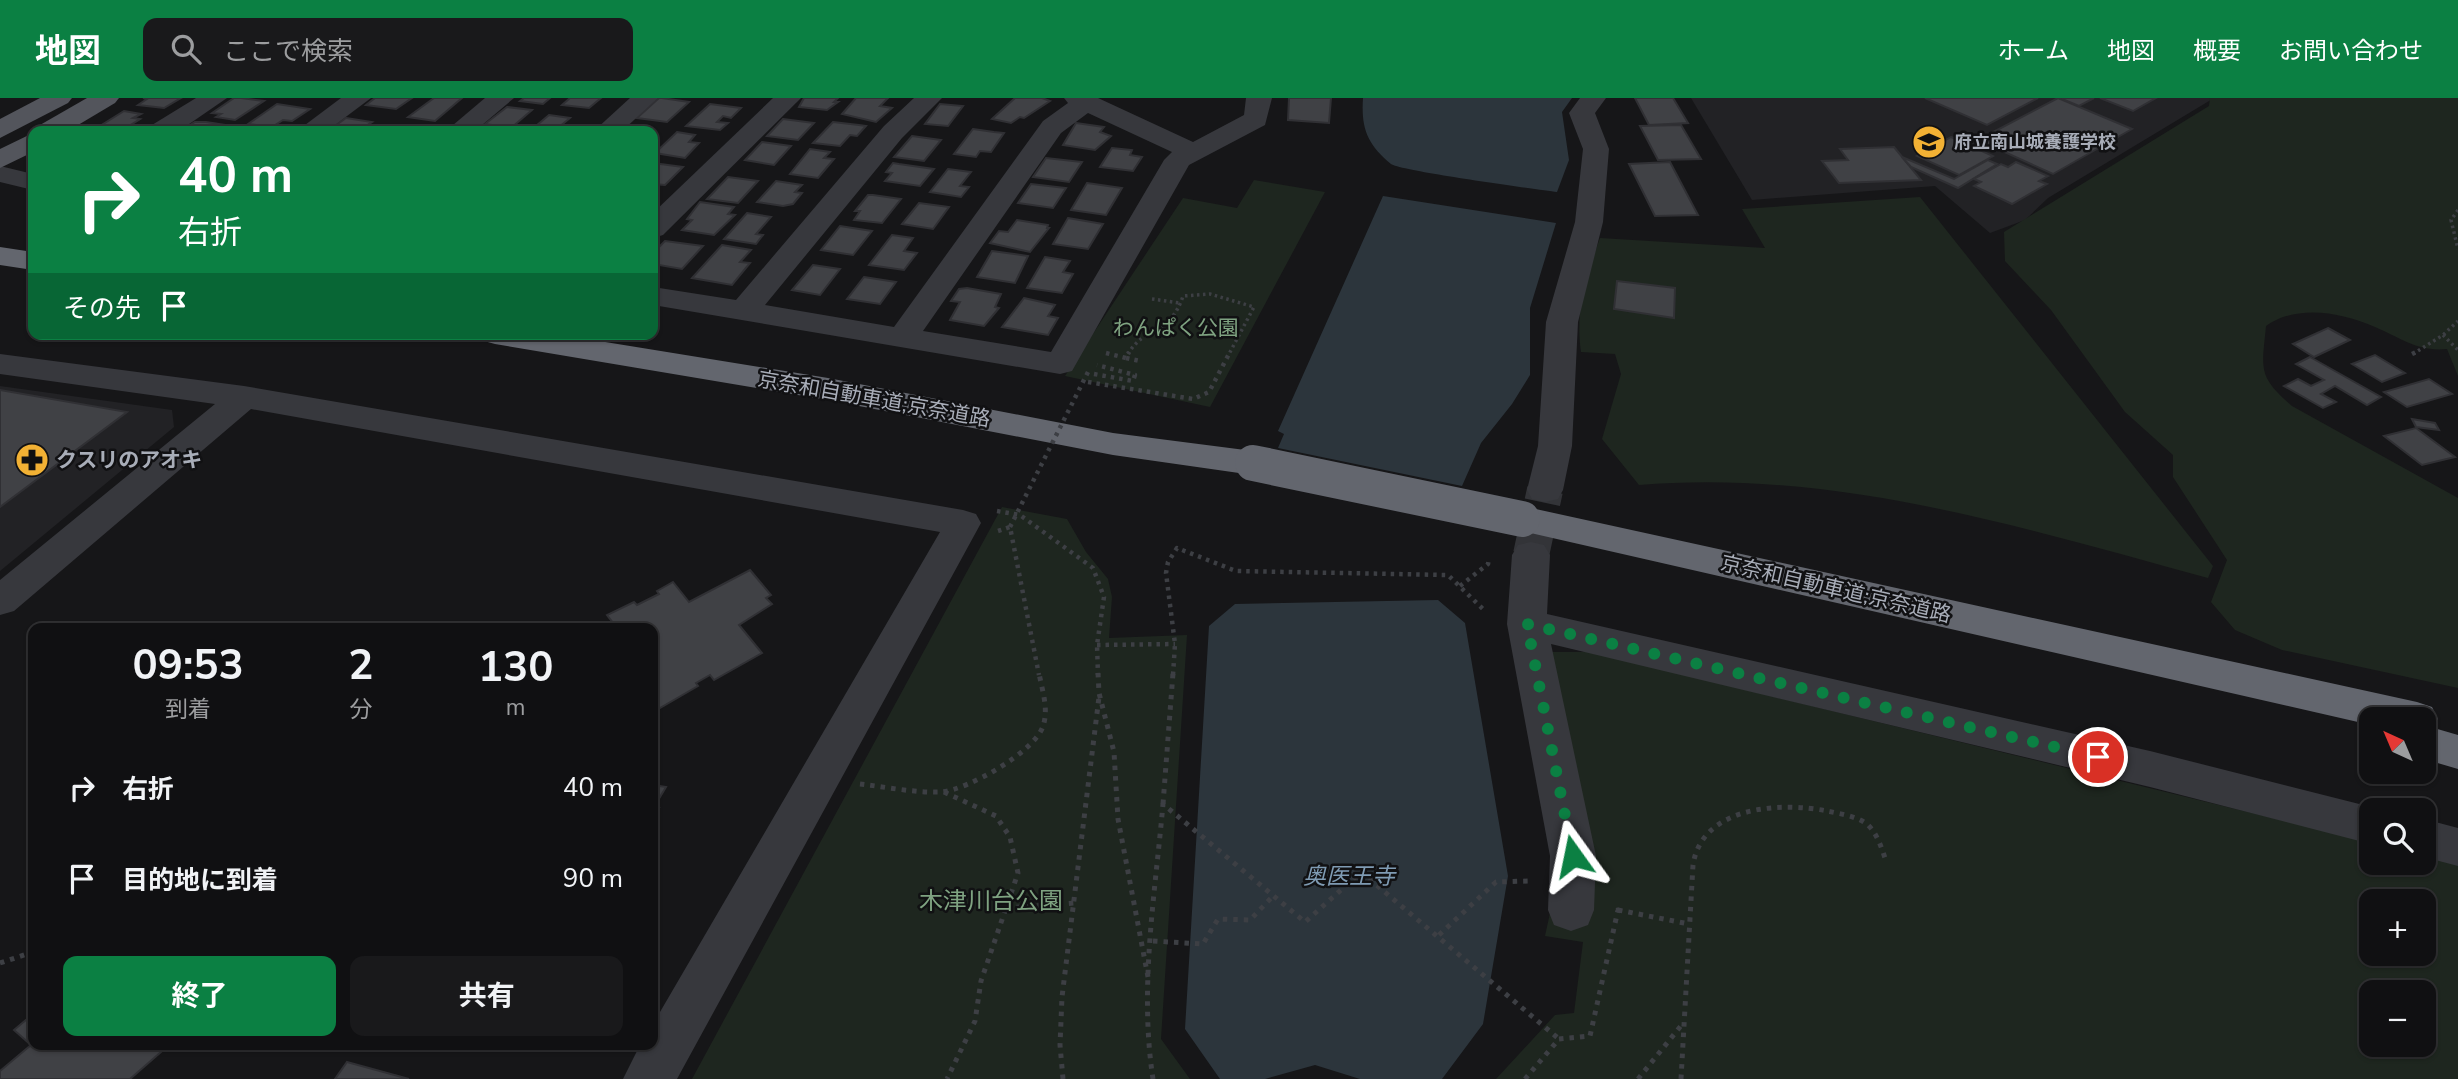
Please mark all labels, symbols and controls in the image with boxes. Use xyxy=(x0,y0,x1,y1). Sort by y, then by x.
search box xyxy=(143,18,633,81)
text: 地図 xyxy=(35,29,101,74)
icon: search xyxy=(167,30,205,68)
text: ここで検索 xyxy=(223,34,353,69)
text: ホーム xyxy=(1998,35,2069,67)
text: 地図 xyxy=(2107,35,2155,67)
text: 概要 xyxy=(2193,35,2241,67)
text: お問い合わせ xyxy=(2279,35,2423,67)
school or university icon: 府立南山城養護学校 xyxy=(1910,123,1948,161)
place label: 府立南山城養護学校 xyxy=(1954,130,2116,154)
text: 40 m xyxy=(178,142,293,209)
icon: right xyxy=(63,154,154,245)
text: 右折 xyxy=(178,211,242,254)
icon: arrive xyxy=(155,287,193,325)
text: その先 xyxy=(63,291,141,326)
park label: わんぱく公園 xyxy=(1113,314,1239,342)
street label: 京奈和自動車道;京奈道路 xyxy=(755,365,993,433)
pharmacy icon: クスリのアオキ xyxy=(13,441,51,479)
place label: クスリのアオキ xyxy=(56,446,202,474)
street label: 京奈和自動車道;京奈道路 xyxy=(1718,549,1954,629)
text: 09:53 xyxy=(132,637,244,694)
text: 2 xyxy=(348,637,373,694)
text: 130 xyxy=(478,639,553,696)
text: m xyxy=(506,692,526,723)
text: 到着 xyxy=(165,694,211,725)
text: 分 xyxy=(349,694,372,725)
north arrow xyxy=(2359,707,2436,784)
map controls xyxy=(2359,707,2436,1057)
pin xyxy=(2068,727,2128,787)
icon: arrive xyxy=(2079,738,2117,776)
icon: right xyxy=(63,769,101,807)
text: 40 m xyxy=(563,770,623,805)
text: 右折 xyxy=(122,772,174,807)
button: search xyxy=(2359,798,2436,875)
position arrow xyxy=(1536,819,1610,893)
icon: arrive xyxy=(63,860,101,898)
text: 90 m xyxy=(563,861,623,896)
water label: 奥医王寺 xyxy=(1303,861,1397,892)
text: 目的地に到着 xyxy=(122,863,278,898)
park label: 木津川台公園 xyxy=(919,885,1063,917)
button: + xyxy=(2359,889,2436,966)
button: 終了 xyxy=(63,956,336,1036)
button: 共有 xyxy=(350,956,623,1036)
button: − xyxy=(2359,980,2436,1057)

